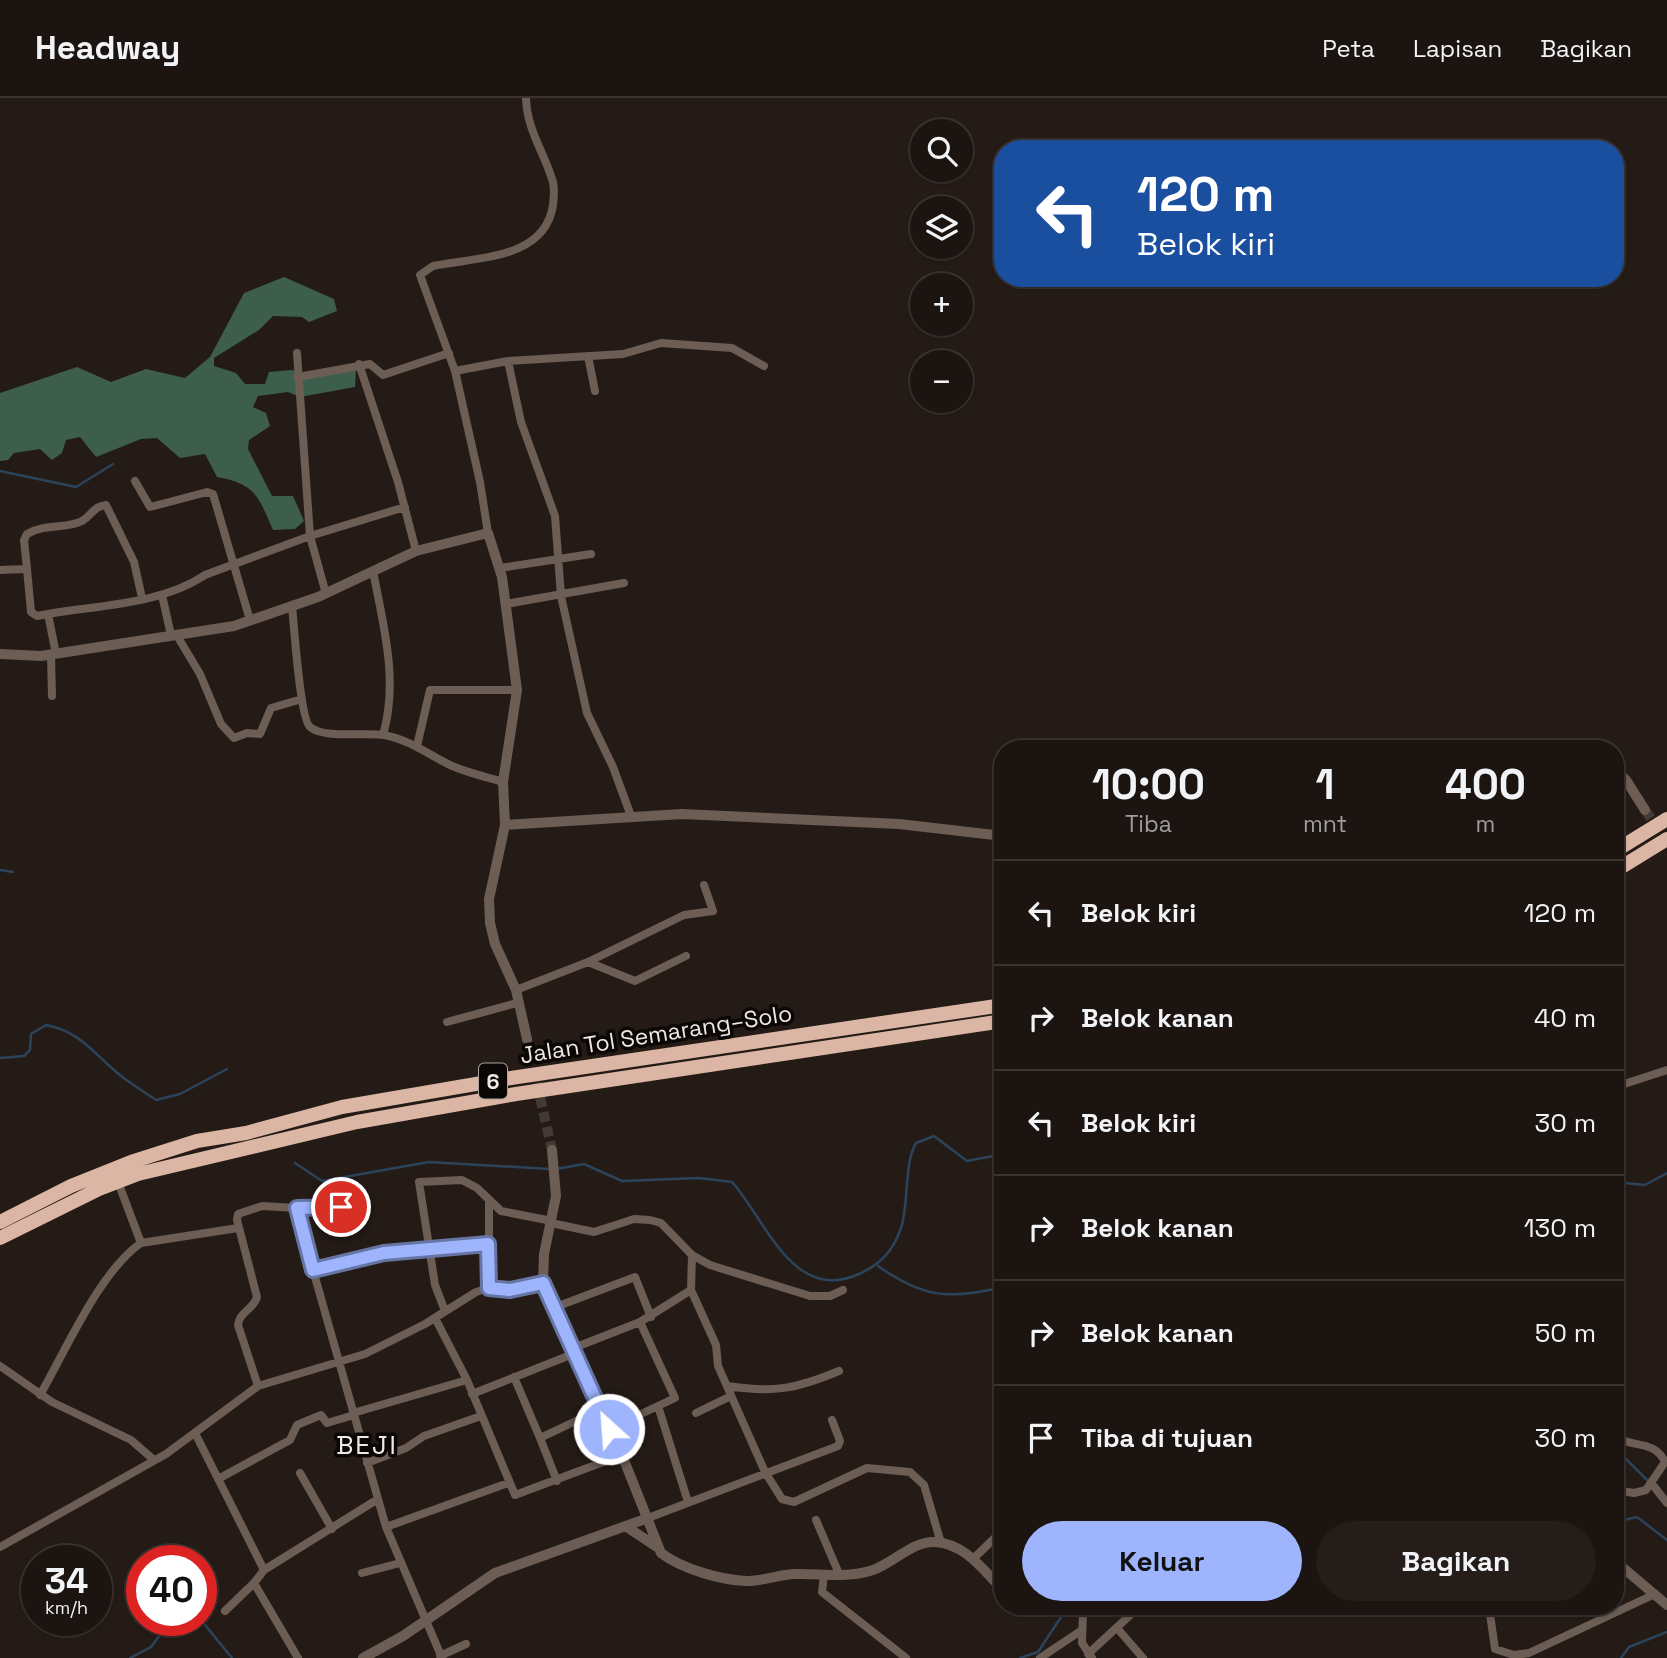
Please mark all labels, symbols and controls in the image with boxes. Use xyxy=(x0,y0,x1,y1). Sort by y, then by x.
text: Headway xyxy=(35,27,180,69)
text: Peta xyxy=(1322,33,1375,64)
text: Lapisan xyxy=(1413,33,1502,64)
text: Bagikan xyxy=(1540,33,1632,64)
map controls xyxy=(910,119,973,413)
button: search xyxy=(910,119,973,182)
text: 120 m xyxy=(1137,163,1274,225)
icon: left xyxy=(1022,168,1113,259)
button: layers xyxy=(910,196,973,259)
text: Belok kiri xyxy=(1137,224,1275,264)
button: + xyxy=(910,273,973,336)
button: − xyxy=(910,350,973,413)
text: 10:00 xyxy=(1092,758,1205,811)
text: 1 xyxy=(1315,758,1334,811)
text: 400 xyxy=(1445,758,1526,811)
text: Tiba xyxy=(1125,809,1172,839)
text: mnt xyxy=(1303,809,1347,839)
text: m xyxy=(1476,809,1495,839)
icon: left xyxy=(1022,894,1060,932)
text: Belok kiri xyxy=(1081,896,1196,930)
text: 120 m xyxy=(1524,896,1596,930)
street label: Jalan Tol Semarang–Solo xyxy=(518,998,794,1070)
icon: right xyxy=(1022,999,1060,1037)
text: Belok kanan xyxy=(1081,1001,1234,1035)
text: 40 m xyxy=(1534,1001,1596,1035)
road number: 6 xyxy=(479,1063,507,1098)
icon: left xyxy=(1022,1104,1060,1142)
text: Belok kiri xyxy=(1081,1106,1196,1140)
text: 30 m xyxy=(1535,1106,1596,1140)
pin xyxy=(311,1177,371,1237)
icon: arrive xyxy=(322,1188,360,1226)
icon: right xyxy=(1022,1209,1060,1247)
text: Belok kanan xyxy=(1081,1211,1234,1245)
text: 130 m xyxy=(1524,1211,1596,1245)
icon: right xyxy=(1022,1314,1060,1352)
text: Belok kanan xyxy=(1081,1316,1234,1350)
text: 50 m xyxy=(1535,1316,1596,1350)
position arrow xyxy=(572,1392,646,1466)
icon: arrive xyxy=(1022,1419,1060,1457)
text: Tiba di tujuan xyxy=(1081,1421,1253,1455)
text: 30 m xyxy=(1535,1421,1596,1455)
district label: BEJI xyxy=(336,1428,398,1462)
button: Keluar xyxy=(1022,1521,1302,1601)
button: Bagikan xyxy=(1316,1521,1596,1601)
speed limit sign: 40 xyxy=(126,1545,217,1636)
text: 34 xyxy=(45,1559,88,1603)
text: km/h xyxy=(45,1596,88,1619)

